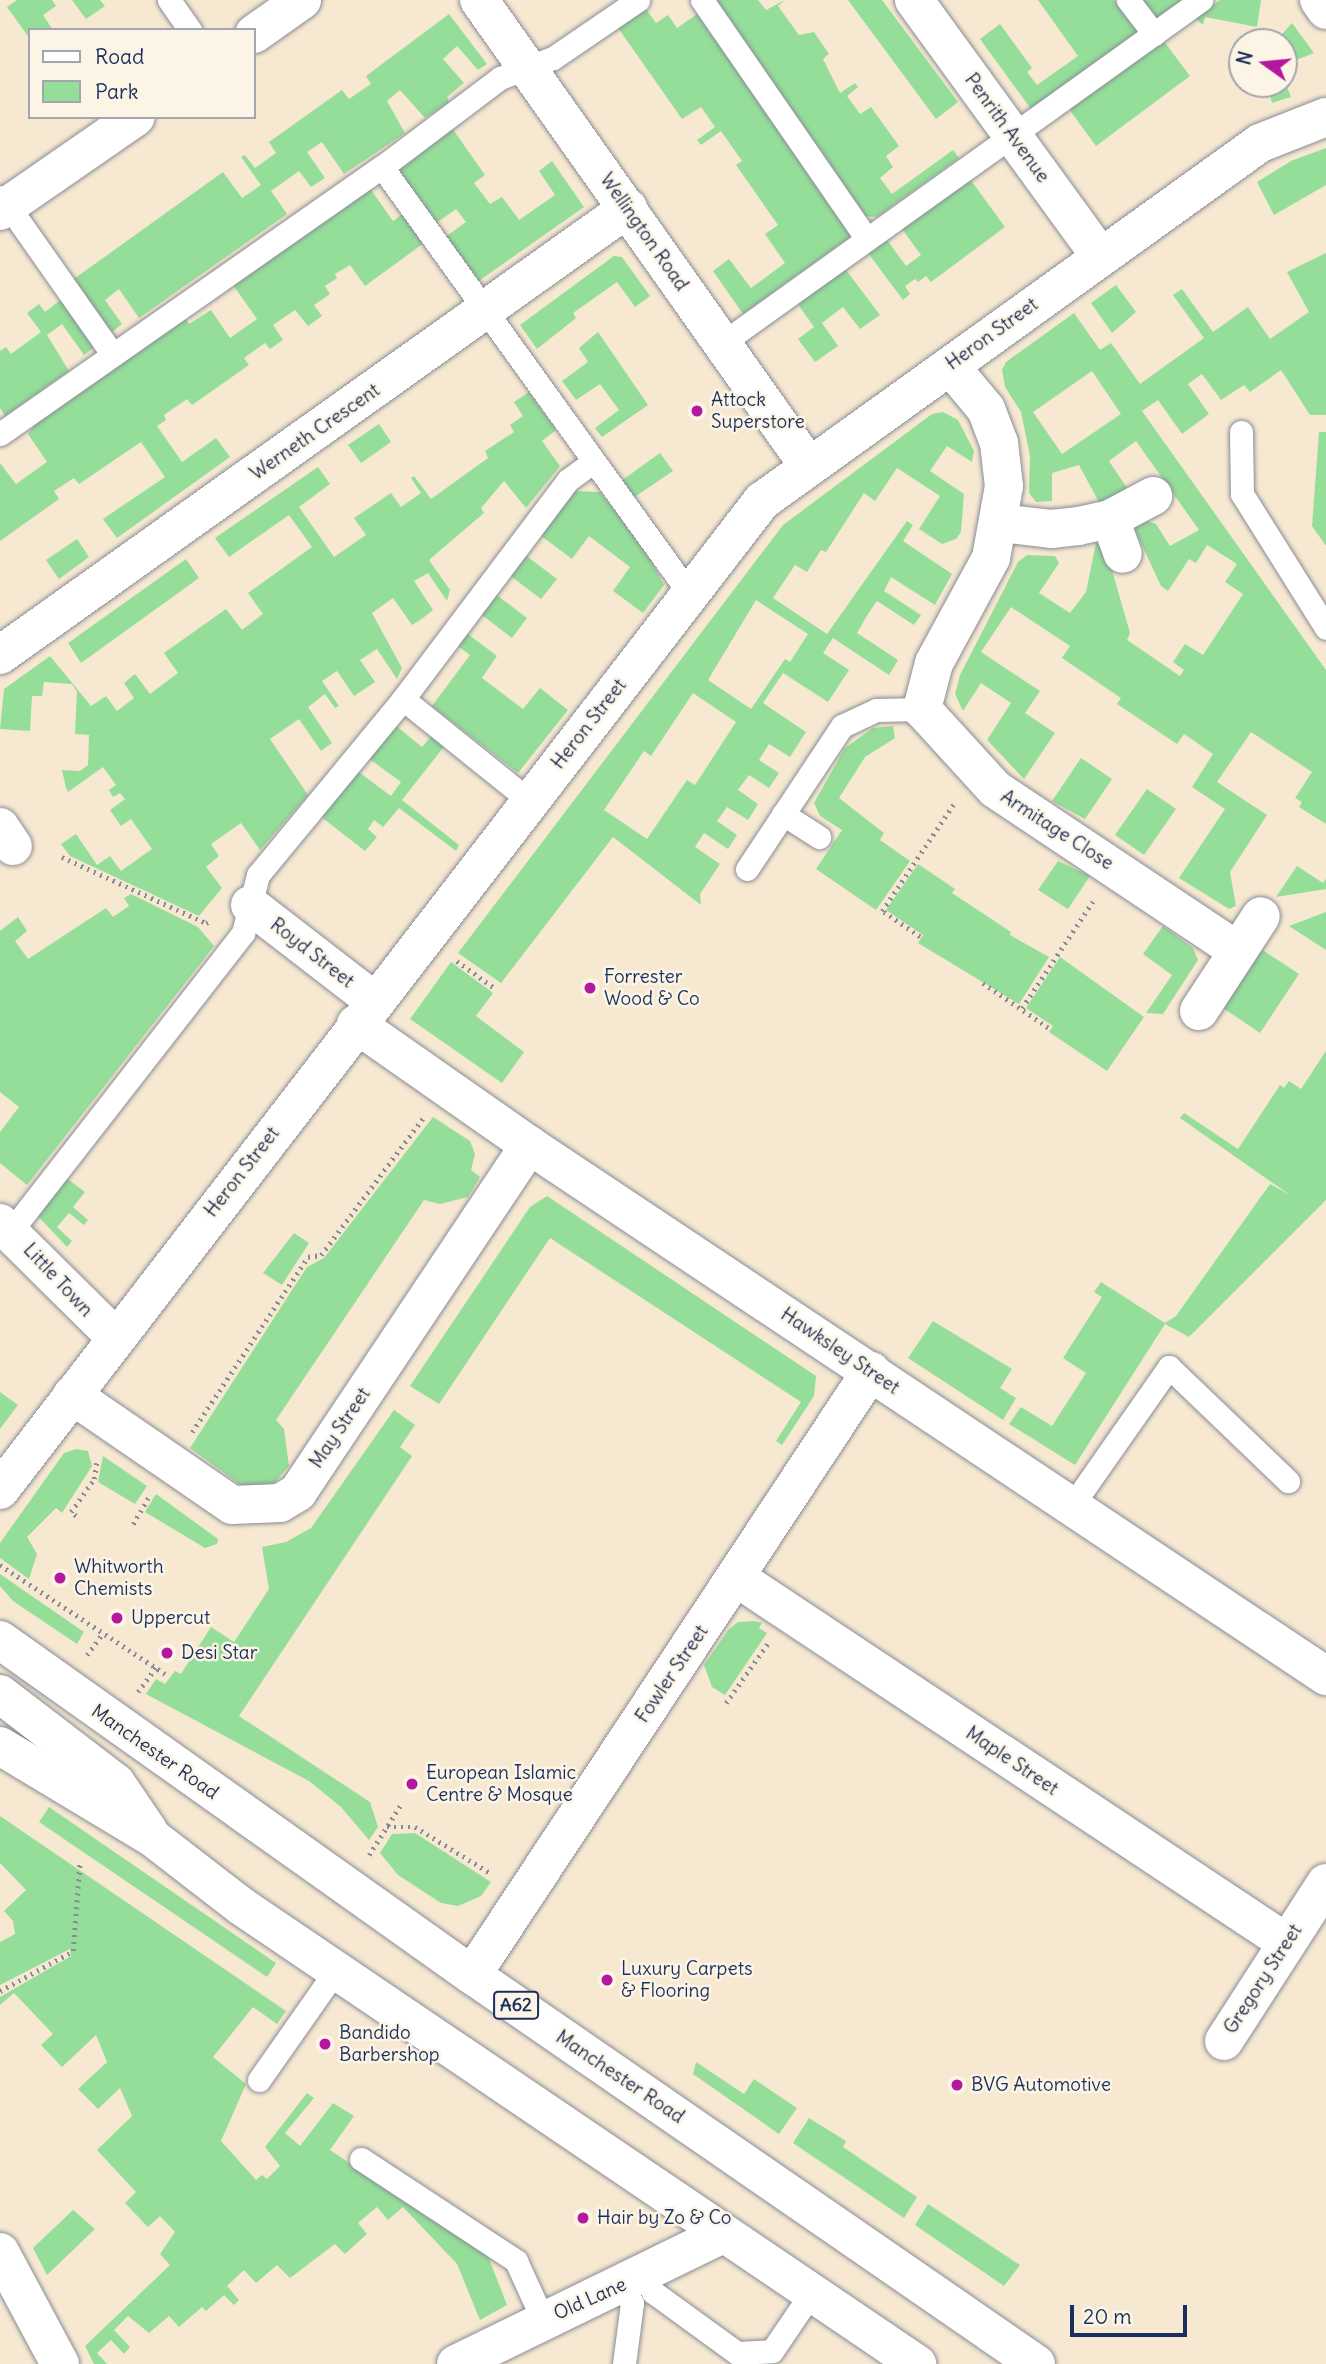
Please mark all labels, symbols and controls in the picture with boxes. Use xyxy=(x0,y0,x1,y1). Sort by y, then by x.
legend xyxy=(28,28,256,119)
north arrow xyxy=(1228,28,1298,98)
text: Road xyxy=(95,43,144,70)
text: N xyxy=(1231,49,1258,68)
street label: Penrith Avenue xyxy=(960,69,1054,187)
text: Park xyxy=(95,78,138,105)
street label: Wellington Road xyxy=(595,169,693,295)
street label: Heron Street xyxy=(942,293,1042,375)
street label: Werneth Crescent xyxy=(246,379,384,485)
place label: Attock Superstore xyxy=(711,389,805,433)
marker: Attock Superstore xyxy=(689,403,705,419)
street label: Heron Street xyxy=(547,674,631,774)
street label: Armitage Close xyxy=(996,785,1118,875)
street label: Royd Street xyxy=(266,913,358,993)
place label: Forrester Wood & Co xyxy=(604,966,700,1010)
marker: Forrester Wood & Co xyxy=(582,980,598,996)
street label: Heron Street xyxy=(200,1122,284,1222)
street label: Little Town xyxy=(18,1239,98,1321)
street label: Hawksley Street xyxy=(776,1303,904,1399)
street label: May Street xyxy=(305,1383,375,1473)
place label: Whitworth Chemists xyxy=(74,1556,164,1600)
marker: Whitworth Chemists xyxy=(52,1570,68,1586)
place label: Uppercut xyxy=(131,1607,210,1629)
marker: Uppercut xyxy=(109,1610,125,1626)
street label: Fowler Street xyxy=(631,1621,713,1727)
place label: Desi Star xyxy=(181,1642,257,1664)
marker: Desi Star xyxy=(159,1645,175,1661)
street label: Manchester Road xyxy=(87,1700,223,1804)
street label: Maple Street xyxy=(961,1722,1063,1800)
place label: European Islamic Centre & Mosque xyxy=(426,1762,576,1806)
marker: European Islamic Centre & Mosque xyxy=(404,1776,420,1792)
street label: Gregory Street xyxy=(1219,1920,1307,2038)
place label: Luxury Carpets & Flooring xyxy=(621,1958,753,2002)
marker: Luxury Carpets & Flooring xyxy=(599,1972,615,1988)
road number: A62 xyxy=(491,1991,540,2020)
place label: Bandido Barbershop xyxy=(339,2022,440,2066)
street label: Manchester Road xyxy=(551,2026,689,2128)
marker: Bandido Barbershop xyxy=(317,2036,333,2052)
place label: BVG Automotive xyxy=(971,2074,1111,2096)
marker: BVG Automotive xyxy=(949,2077,965,2093)
place label: Hair by Zo & Co xyxy=(597,2207,731,2229)
marker: Hair by Zo & Co xyxy=(575,2210,591,2226)
street label: Old Lane xyxy=(550,2273,630,2325)
scale bar xyxy=(1074,2290,1191,2334)
text: 20 m xyxy=(1083,2303,1132,2330)

